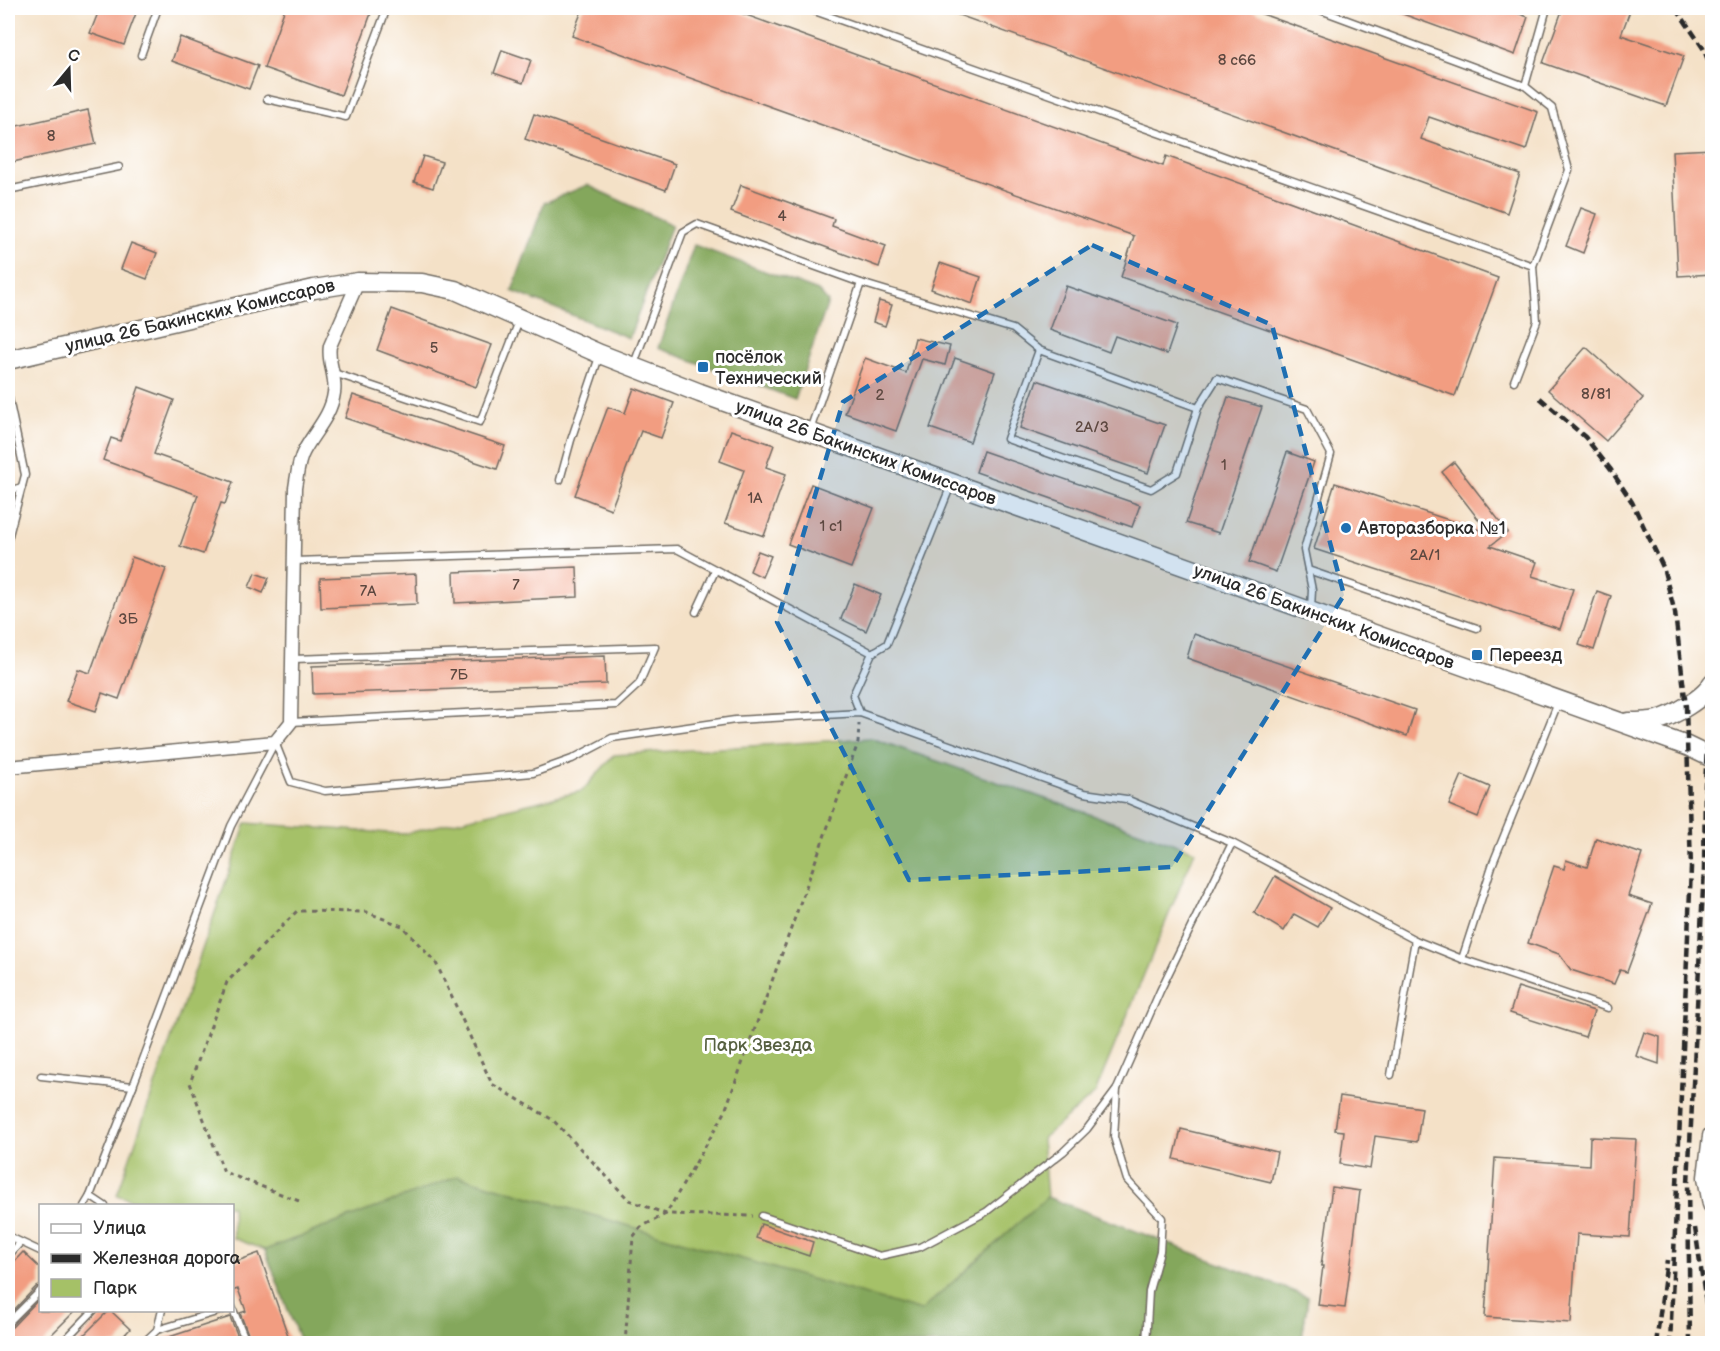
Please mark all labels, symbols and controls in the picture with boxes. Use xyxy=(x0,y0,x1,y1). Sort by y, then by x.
north arrow xyxy=(39,39,99,99)
text: С xyxy=(65,45,82,67)
house number: 8 с66 xyxy=(1218,51,1256,70)
house number: 8 xyxy=(47,127,56,146)
house number: 4 xyxy=(777,207,787,226)
street label: улица 26 Бакинских Комиссаров xyxy=(63,275,337,357)
house number: 5 xyxy=(430,339,438,358)
place label: посёлок Технический xyxy=(715,347,822,389)
marker: посёлок Технический xyxy=(696,360,710,374)
house number: 8/81 xyxy=(1581,385,1611,404)
house number: 2 xyxy=(876,386,885,405)
street label: улица 26 Бакинских Комиссаров xyxy=(733,396,1000,510)
house number: 2А/3 xyxy=(1075,418,1109,437)
house number: 1 xyxy=(1221,456,1227,475)
house number: 1А xyxy=(748,489,763,508)
house number: 1 с1 xyxy=(819,517,843,536)
place label: Авторазборка №1 xyxy=(1357,518,1506,539)
marker: Авторазборка №1 xyxy=(1339,521,1353,535)
house number: 2А/1 xyxy=(1410,546,1440,565)
street label: улица 26 Бакинских Комиссаров xyxy=(1191,560,1458,674)
house number: 7 xyxy=(512,576,520,595)
house number: 7А xyxy=(360,582,377,601)
house number: 3Б xyxy=(118,610,138,629)
place label: Переезд xyxy=(1489,645,1562,666)
marker: Переезд xyxy=(1470,648,1484,662)
house number: 7Б xyxy=(450,666,468,685)
park label: Парк Звезда xyxy=(704,1035,813,1056)
legend xyxy=(39,1204,234,1312)
text: Улица xyxy=(93,1218,147,1239)
text: Железная дорога xyxy=(93,1248,241,1269)
text: Парк xyxy=(93,1278,137,1299)

